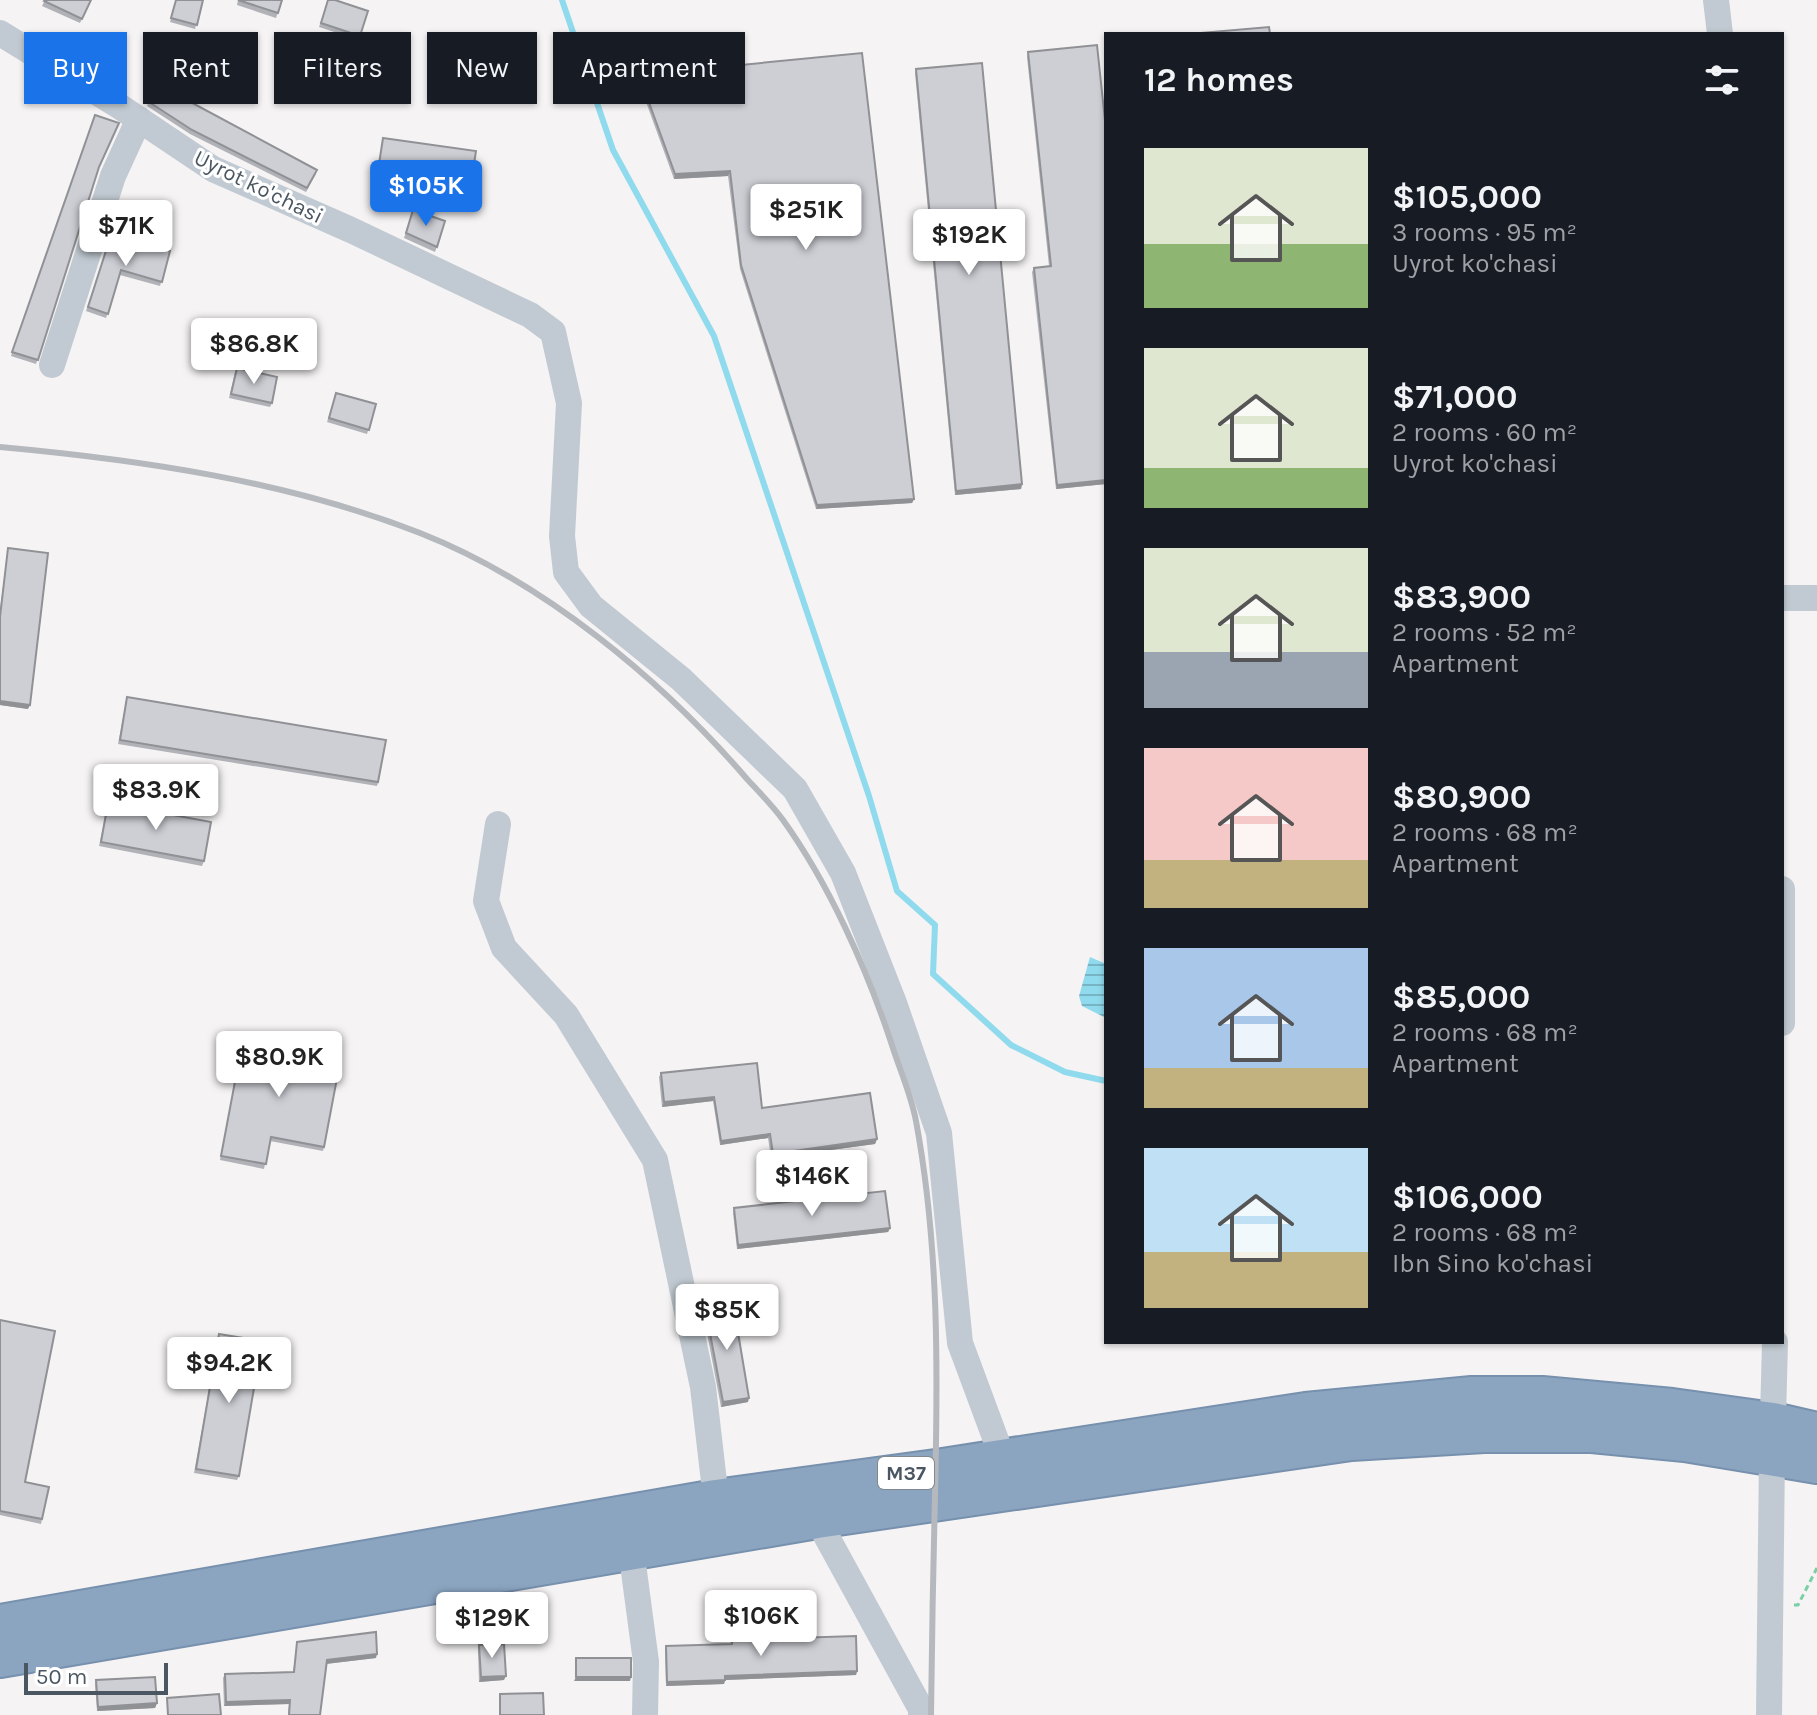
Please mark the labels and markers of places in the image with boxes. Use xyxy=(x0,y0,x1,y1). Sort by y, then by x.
pin: $105K xyxy=(370,160,482,228)
pin: $251K xyxy=(750,184,862,252)
pin: $71K xyxy=(79,200,173,268)
pin: $192K xyxy=(913,209,1025,277)
pin: $86.8K xyxy=(189,318,319,386)
pin: $83.9K xyxy=(91,764,221,832)
pin: $80.9K xyxy=(214,1031,344,1099)
pin: $146K xyxy=(756,1150,868,1218)
pin: $85K xyxy=(680,1284,774,1352)
pin: $94.2K xyxy=(164,1337,294,1405)
pin: $106K xyxy=(705,1590,817,1658)
pin: $129K xyxy=(436,1592,548,1660)

